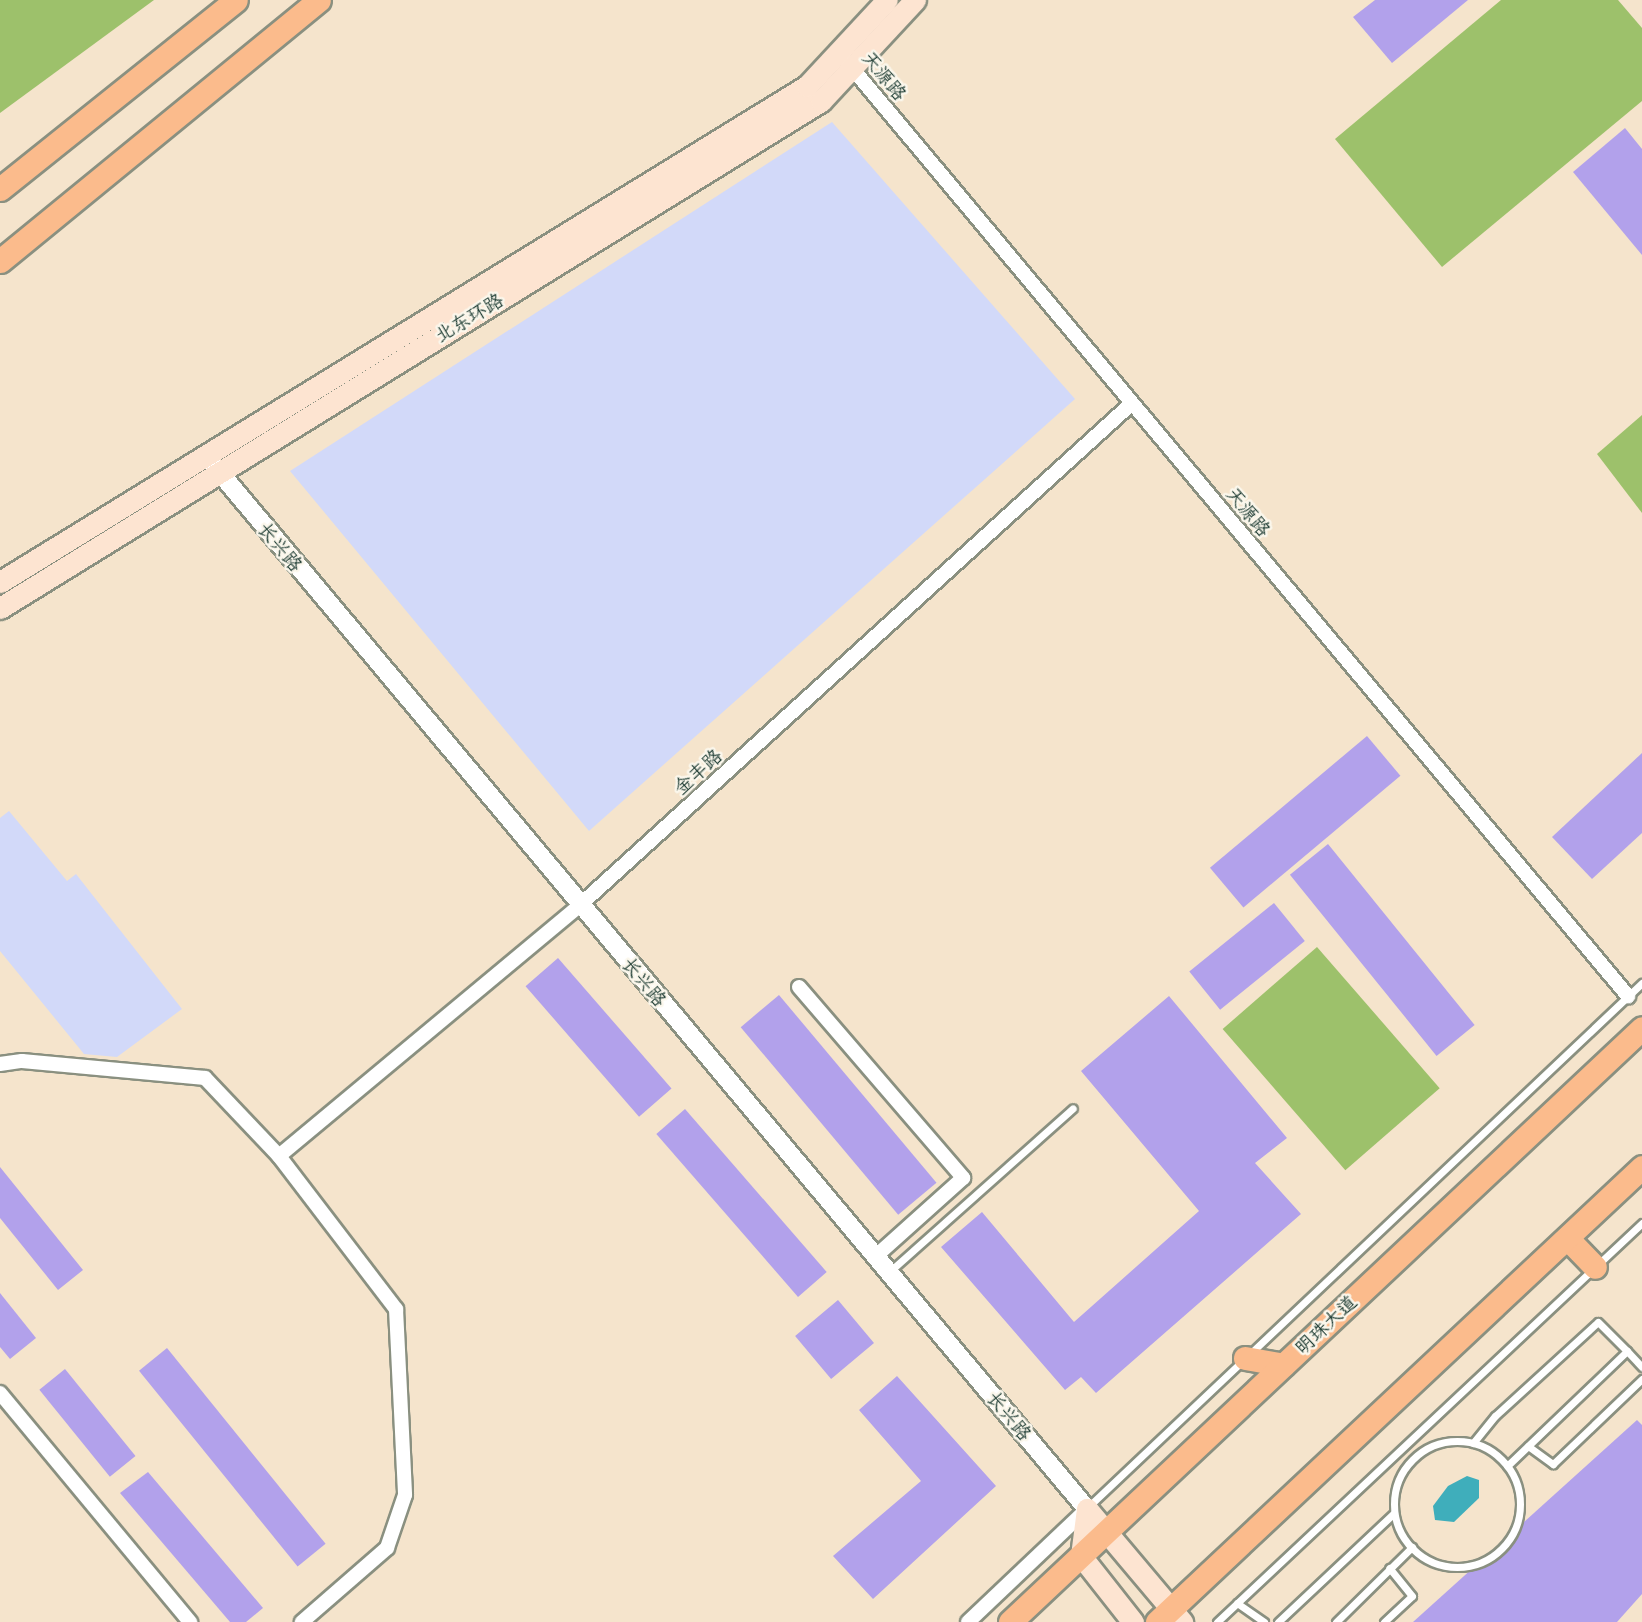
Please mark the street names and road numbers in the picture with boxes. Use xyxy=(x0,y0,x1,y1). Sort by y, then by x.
street label: 天源路 xyxy=(857,47,911,105)
street label: 北东环路 xyxy=(431,289,507,347)
street label: 天源路 xyxy=(1221,483,1275,541)
street label: 长兴路 xyxy=(253,518,307,576)
street label: 金丰路 xyxy=(669,744,727,800)
street label: 长兴路 xyxy=(617,953,671,1011)
street label: 明珠大道 xyxy=(1290,1291,1362,1359)
street label: 长兴路 xyxy=(982,1387,1036,1445)

